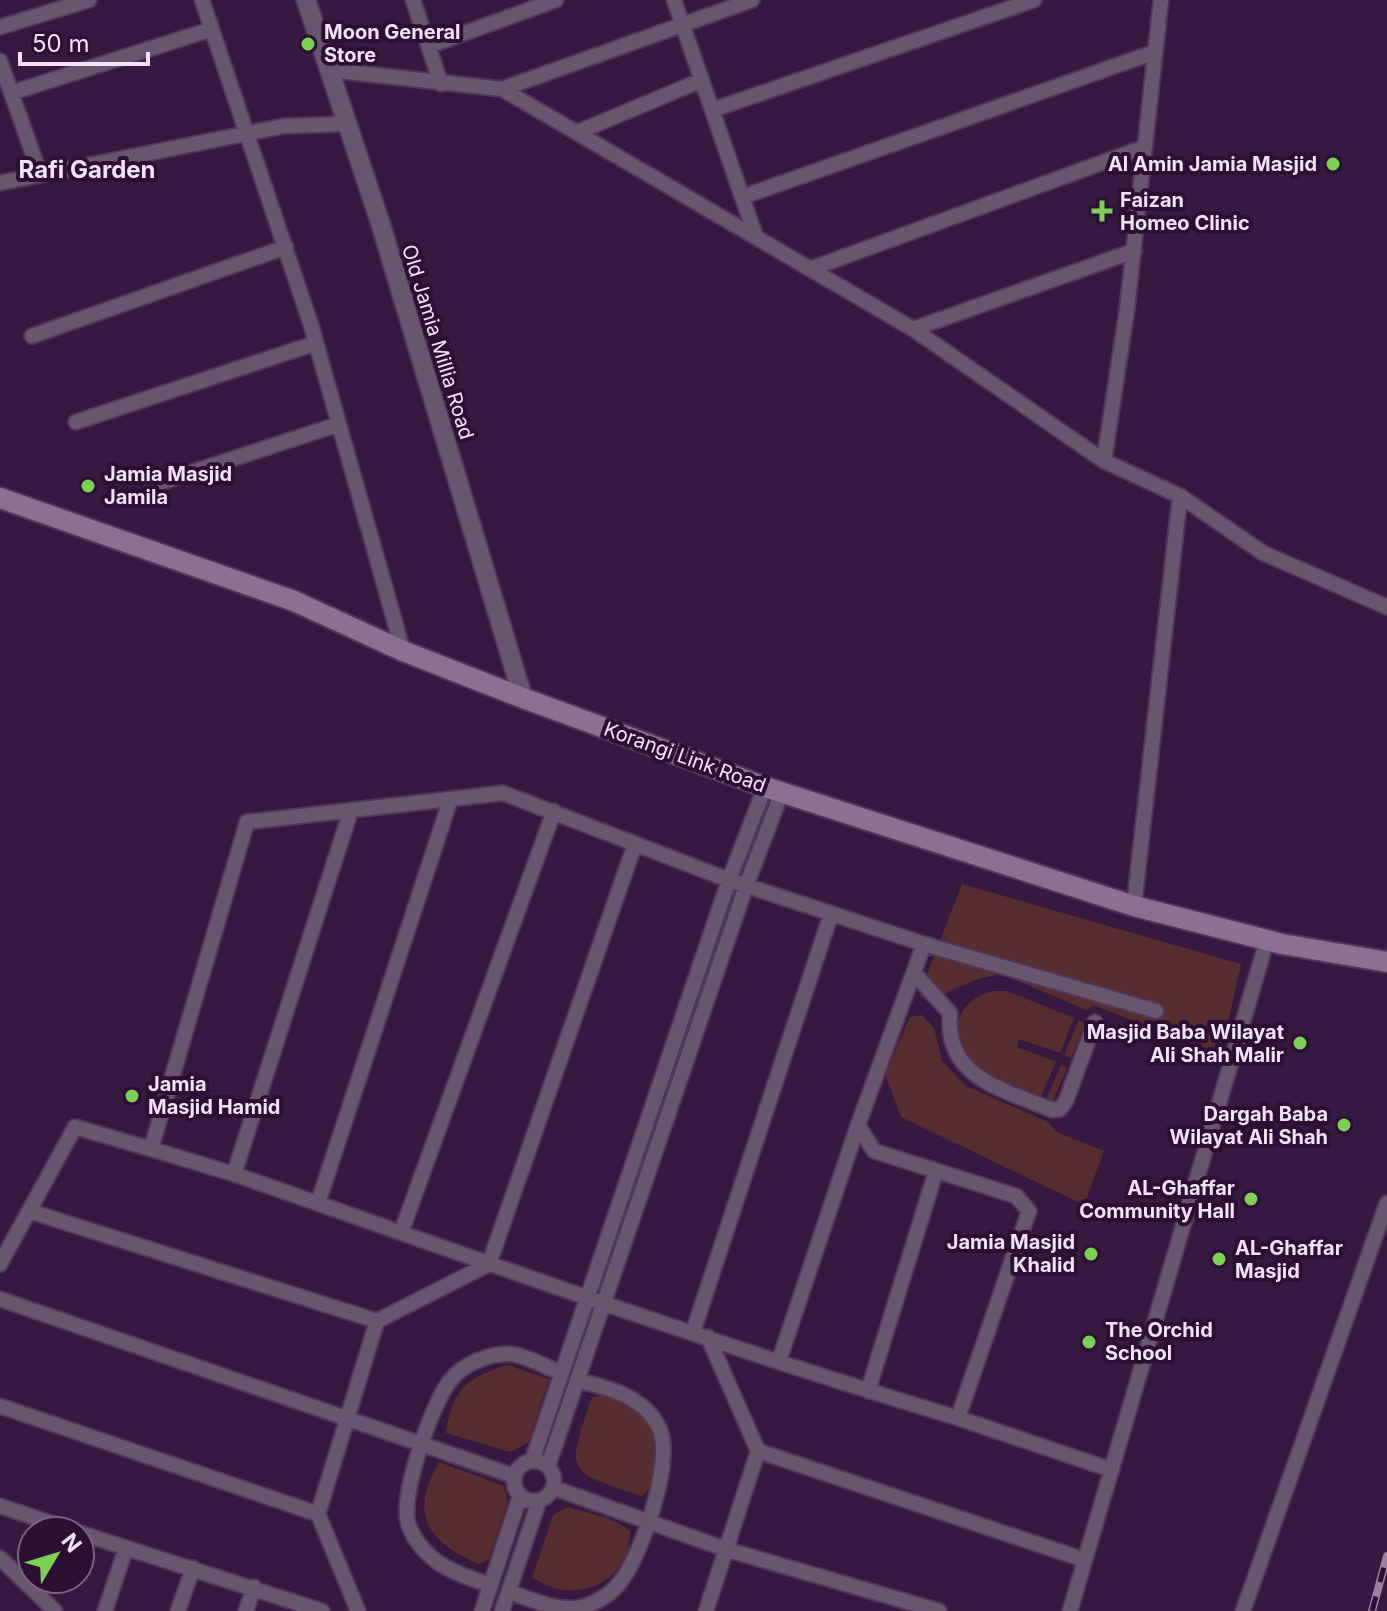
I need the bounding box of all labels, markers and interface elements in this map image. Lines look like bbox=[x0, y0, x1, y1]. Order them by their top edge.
scale bar bbox=[20, 16, 148, 66]
place label: Moon General Store bbox=[324, 20, 461, 67]
text: 50 m bbox=[32, 29, 90, 58]
marker: Moon General Store bbox=[299, 35, 317, 53]
place label: Al Amin Jamia Masjid bbox=[1108, 152, 1317, 176]
district label: Rafi Garden bbox=[18, 155, 156, 184]
marker: Al Amin Jamia Masjid bbox=[1324, 155, 1342, 173]
place label: Faizan Homeo Clinic bbox=[1120, 188, 1250, 235]
marker: Faizan Homeo Clinic bbox=[1091, 200, 1113, 222]
street label: Old Jamia Millia Road bbox=[397, 242, 479, 442]
place label: Jamia Masjid Jamila bbox=[104, 462, 232, 509]
marker: Jamia Masjid Jamila bbox=[79, 477, 97, 495]
street label: Korangi Link Road bbox=[601, 717, 769, 797]
place label: Masjid Baba Wilayat Ali Shah Malir bbox=[1087, 1020, 1284, 1067]
marker: Masjid Baba Wilayat Ali Shah Malir bbox=[1291, 1034, 1309, 1052]
place label: Jamia Masjid Hamid bbox=[148, 1072, 280, 1119]
marker: Jamia Masjid Hamid bbox=[123, 1087, 141, 1105]
place label: Dargah Baba Wilayat Ali Shah bbox=[1170, 1102, 1328, 1149]
marker: Dargah Baba Wilayat Ali Shah bbox=[1335, 1116, 1353, 1134]
place label: AL-Ghaffar Community Hall bbox=[1079, 1176, 1235, 1223]
marker: AL-Ghaffar Community Hall bbox=[1242, 1190, 1260, 1208]
place label: Jamia Masjid Khalid bbox=[947, 1230, 1075, 1277]
place label: AL-Ghaffar Masjid bbox=[1235, 1236, 1343, 1283]
marker: Jamia Masjid Khalid bbox=[1082, 1245, 1100, 1263]
marker: AL-Ghaffar Masjid bbox=[1210, 1250, 1228, 1268]
place label: The Orchid School bbox=[1105, 1318, 1213, 1365]
marker: The Orchid School bbox=[1080, 1333, 1098, 1351]
north arrow bbox=[16, 1515, 96, 1595]
text: N bbox=[56, 1528, 87, 1557]

